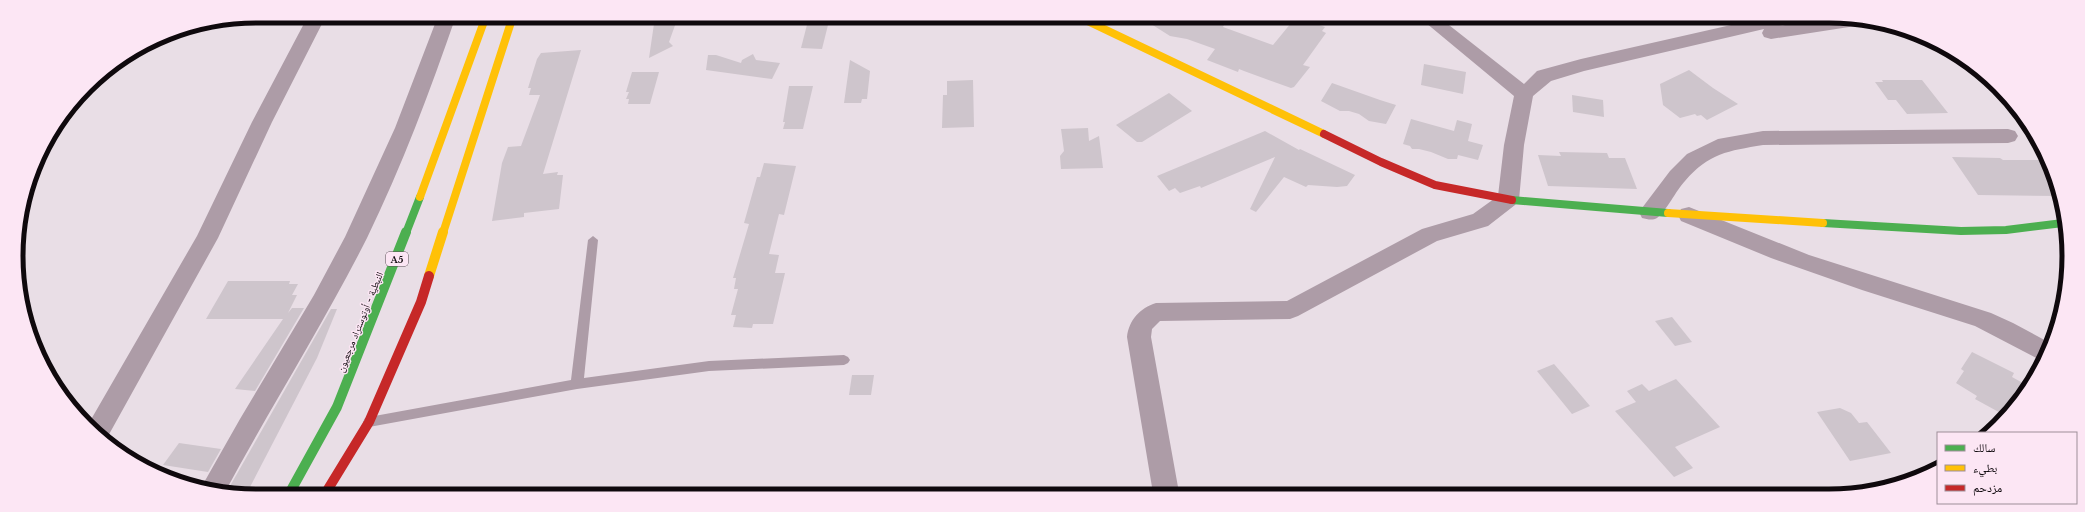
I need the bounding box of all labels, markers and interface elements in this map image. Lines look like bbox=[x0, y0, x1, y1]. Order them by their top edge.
road number: A5 bbox=[386, 252, 408, 266]
street label: النبطية - أوتوستراد مرجعيون bbox=[334, 270, 386, 374]
legend bbox=[1937, 432, 2077, 504]
text: سالك bbox=[1973, 440, 1995, 455]
text: بطيء bbox=[1973, 460, 1997, 478]
text: مزدحم bbox=[1973, 480, 2002, 496]

